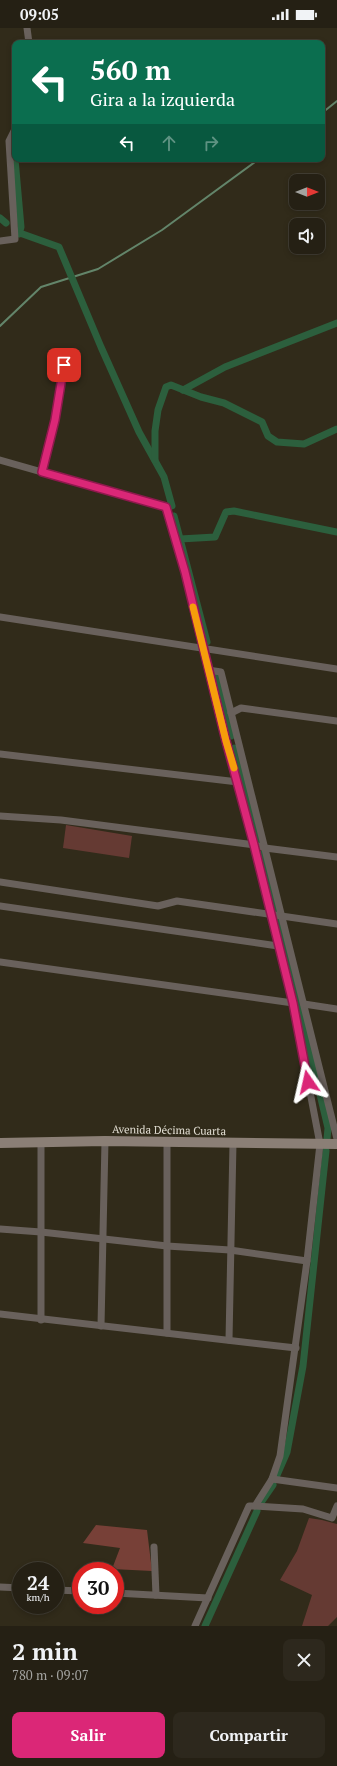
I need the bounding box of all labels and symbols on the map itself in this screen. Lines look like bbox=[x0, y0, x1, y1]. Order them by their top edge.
north arrow bbox=[289, 174, 325, 210]
pin bbox=[47, 348, 81, 382]
position arrow bbox=[287, 1061, 329, 1103]
street label: Avenida Décima Cuarta bbox=[112, 1122, 227, 1138]
speed limit sign: 30 bbox=[72, 1562, 124, 1614]

